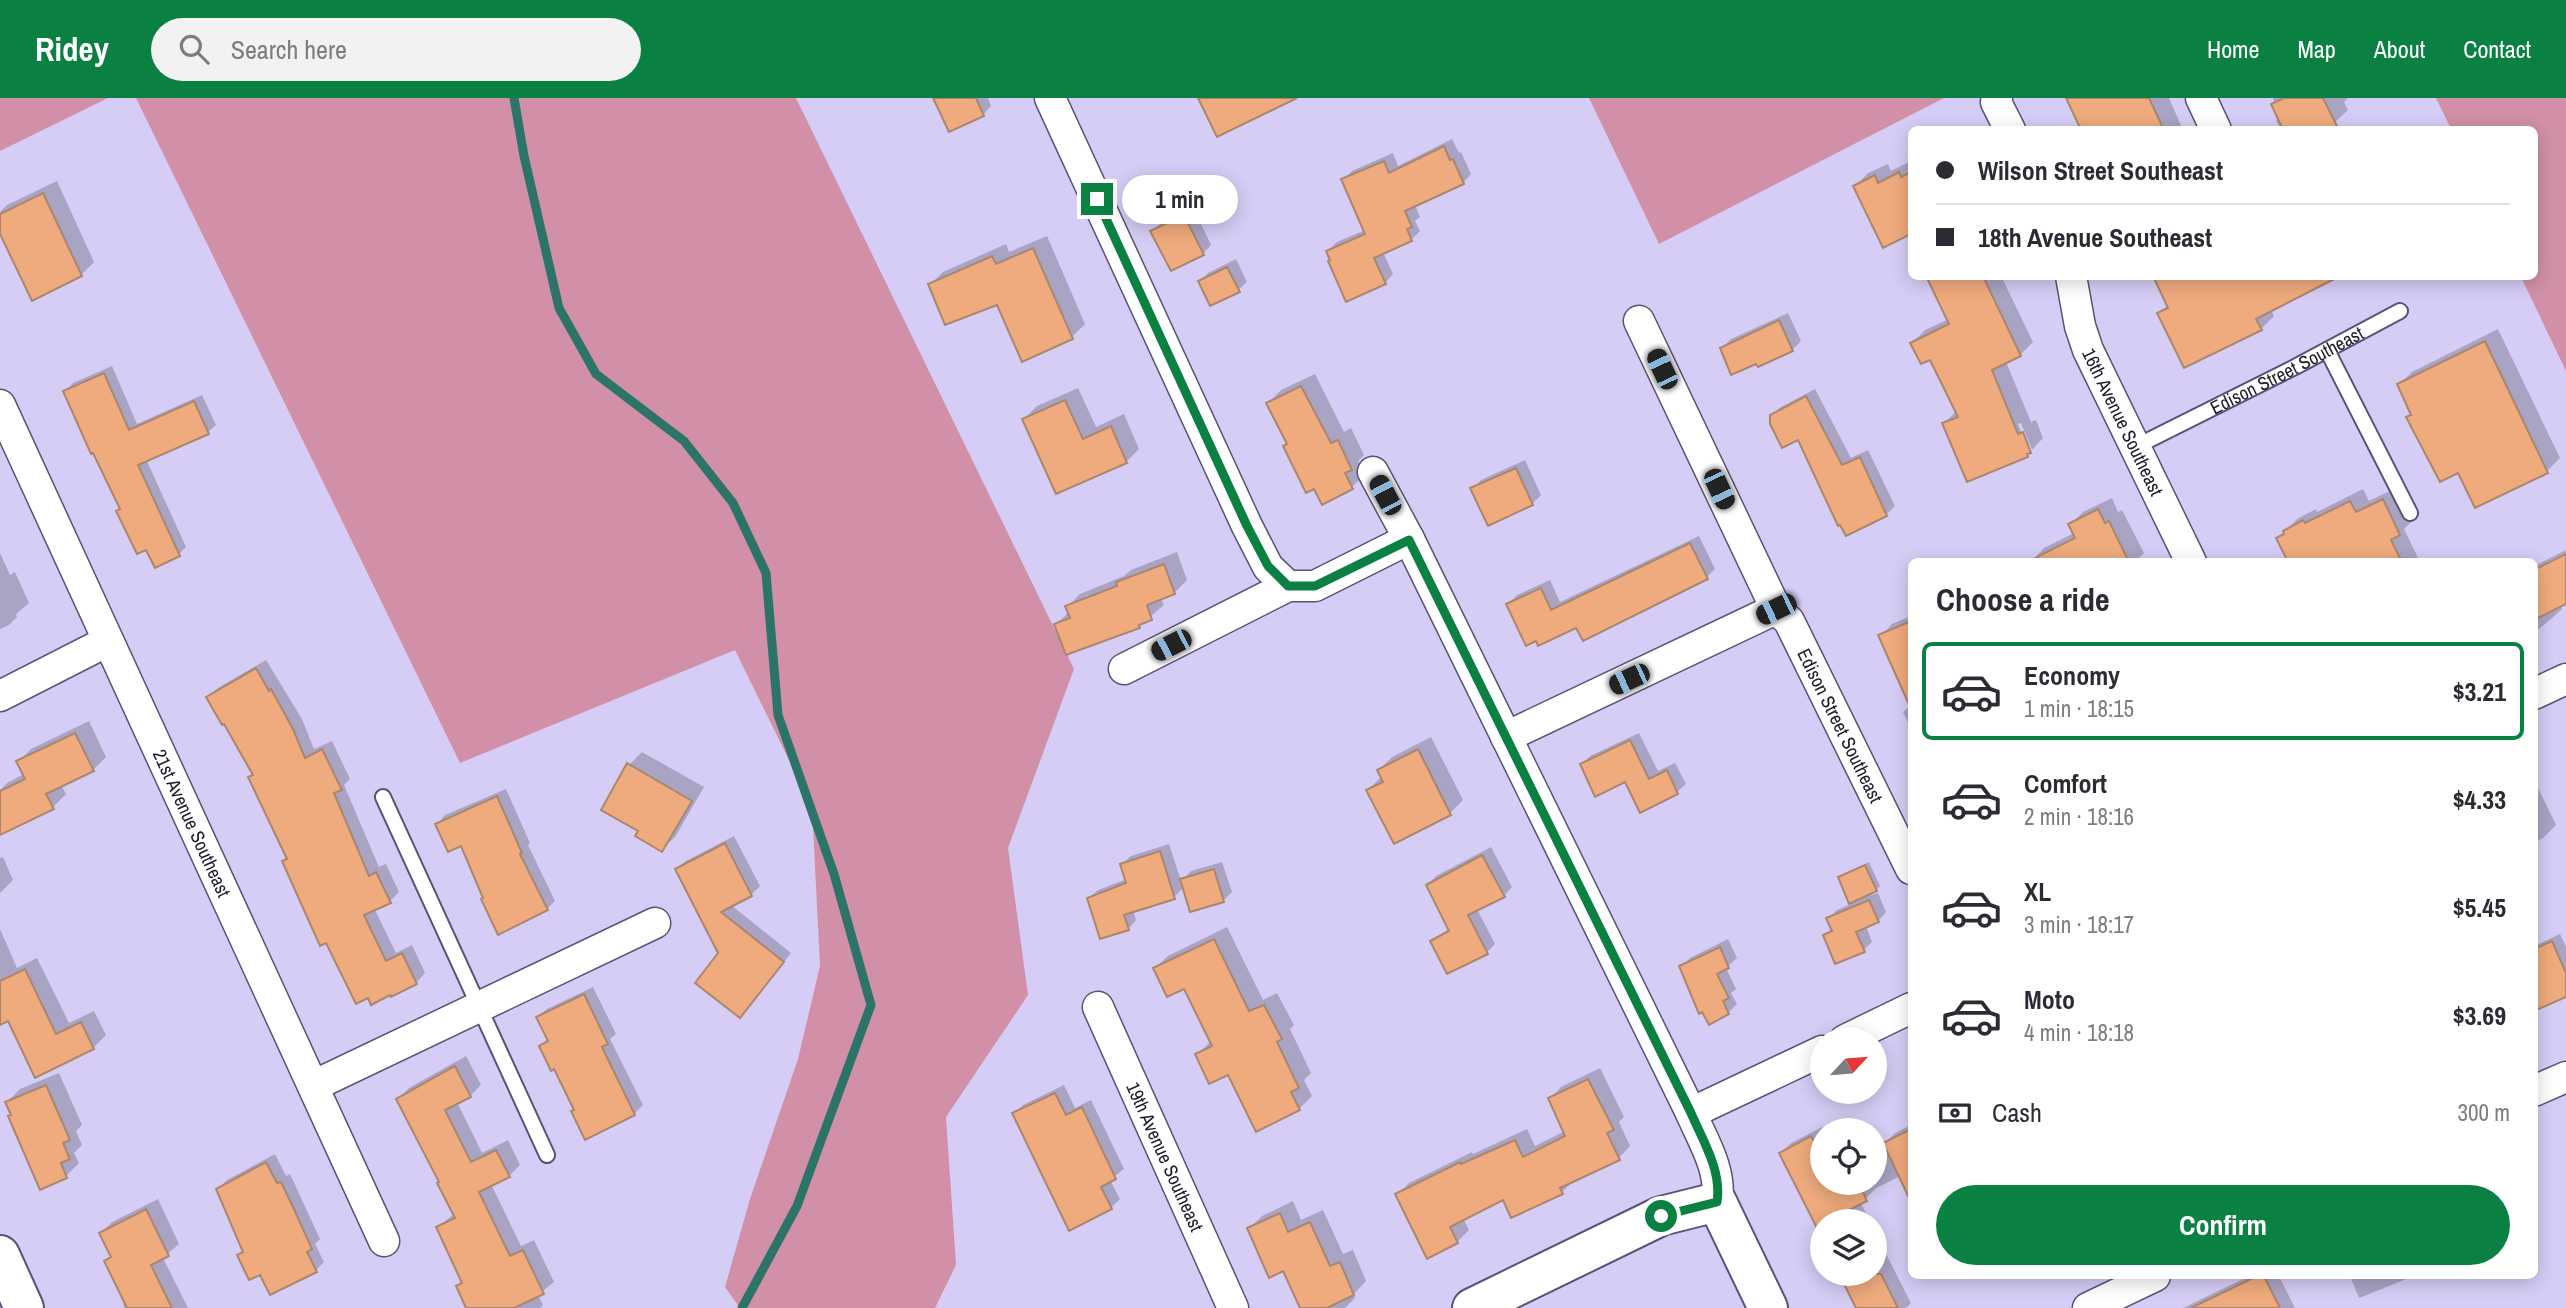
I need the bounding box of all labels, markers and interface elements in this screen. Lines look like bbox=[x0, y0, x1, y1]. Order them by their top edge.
search box bbox=[151, 18, 641, 81]
text: Ridey bbox=[35, 27, 109, 71]
icon: search bbox=[175, 30, 213, 68]
text: Search here bbox=[231, 32, 347, 67]
text: Home bbox=[2207, 33, 2259, 65]
text: Map bbox=[2297, 33, 2336, 65]
text: About bbox=[2374, 33, 2425, 65]
text: Contact bbox=[2463, 33, 2531, 65]
text: Wilson Street Southeast bbox=[1978, 153, 2223, 188]
callout: 1 min bbox=[1122, 174, 1237, 224]
route end bbox=[1081, 183, 1113, 215]
text: 1 min bbox=[1155, 184, 1205, 215]
text: 18th Avenue Southeast bbox=[1978, 220, 2212, 255]
street label: Edison Street Southeast bbox=[2206, 320, 2368, 420]
street label: 16th Avenue Southeast bbox=[2076, 344, 2170, 501]
car bbox=[1644, 346, 1681, 392]
car bbox=[1701, 466, 1738, 512]
car bbox=[1366, 472, 1405, 518]
text: Choose a ride bbox=[1936, 578, 2110, 621]
car bbox=[1753, 590, 1800, 628]
car bbox=[1148, 626, 1195, 664]
street label: Edison Street Southeast bbox=[1791, 644, 1890, 808]
text: Economy bbox=[2024, 658, 2120, 693]
icon: car bbox=[1940, 660, 2003, 723]
car bbox=[1606, 661, 1653, 697]
text: $3.21 bbox=[2453, 674, 2506, 709]
text: 1 min · 18:15 bbox=[2024, 693, 2134, 724]
street label: 21st Avenue Southeast bbox=[147, 745, 238, 902]
text: Comfort bbox=[2024, 766, 2107, 801]
icon: car bbox=[1940, 768, 2003, 831]
text: $4.33 bbox=[2453, 782, 2506, 817]
text: 2 min · 18:16 bbox=[2024, 801, 2134, 832]
text: XL bbox=[2024, 874, 2051, 909]
icon: car bbox=[1940, 876, 2003, 939]
text: $5.45 bbox=[2453, 890, 2506, 925]
text: 3 min · 18:17 bbox=[2024, 909, 2134, 940]
text: Moto bbox=[2024, 982, 2075, 1017]
icon: car bbox=[1940, 984, 2003, 1047]
text: $3.69 bbox=[2453, 998, 2506, 1033]
text: 4 min · 18:18 bbox=[2024, 1017, 2134, 1048]
north arrow bbox=[1810, 1027, 1886, 1104]
map controls bbox=[1810, 1027, 1887, 1286]
street label: 19th Avenue Southeast bbox=[1120, 1078, 1210, 1236]
icon: cash bbox=[1936, 1094, 1974, 1132]
text: Cash bbox=[1992, 1095, 2042, 1130]
text: 300 m bbox=[2458, 1097, 2510, 1128]
button: locate bbox=[1810, 1118, 1887, 1195]
button: Confirm bbox=[1936, 1185, 2510, 1265]
route start bbox=[1645, 1200, 1677, 1232]
button: layers bbox=[1810, 1209, 1887, 1286]

